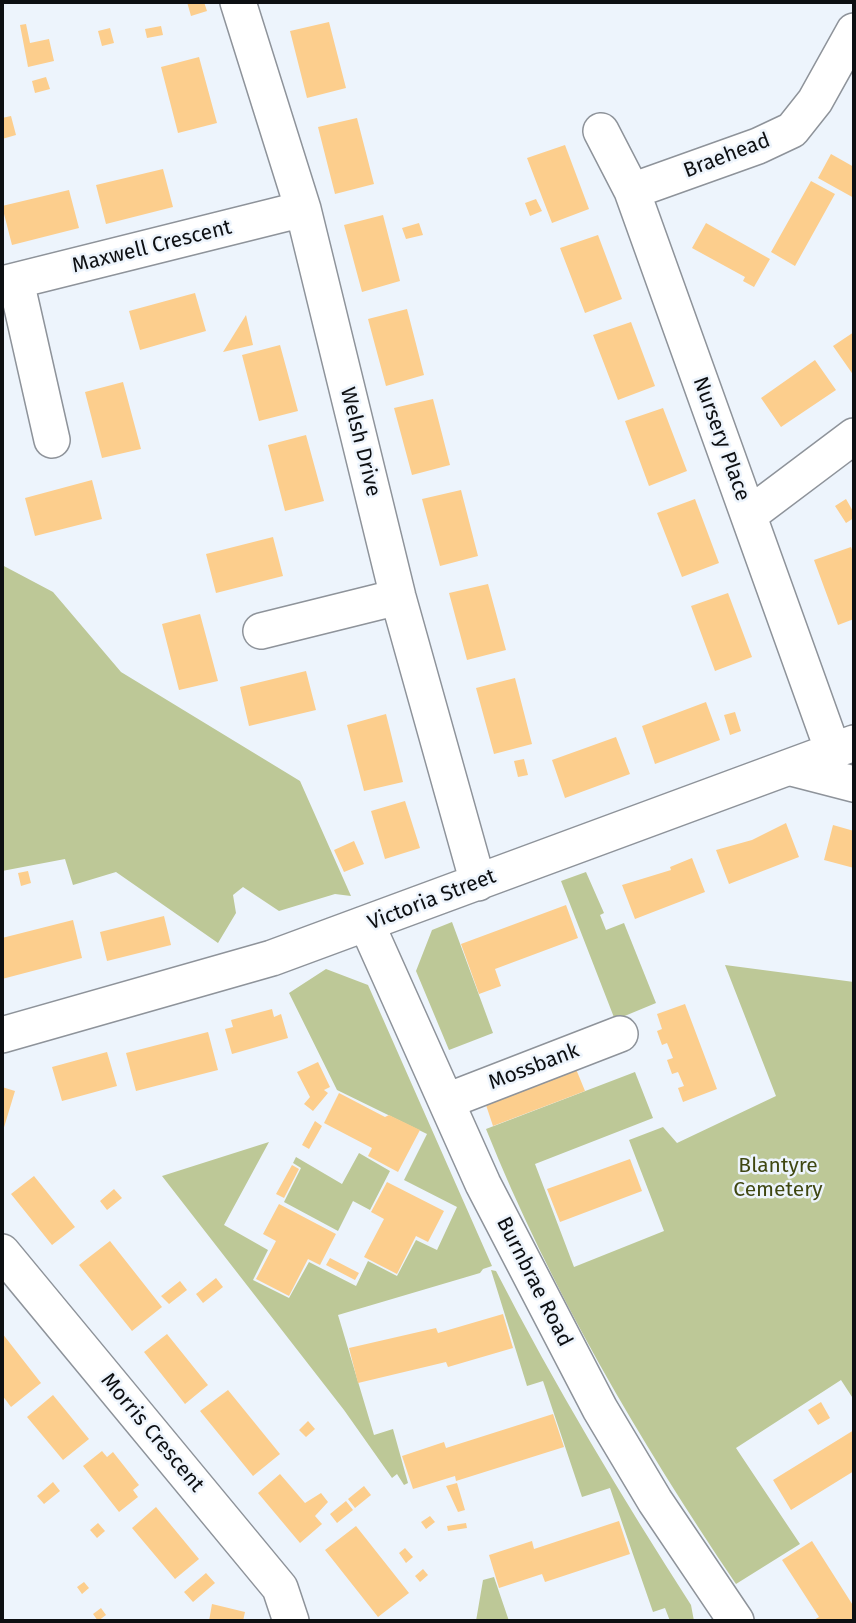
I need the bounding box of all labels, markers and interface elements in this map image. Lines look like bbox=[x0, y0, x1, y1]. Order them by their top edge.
street label: Braehead bbox=[680, 128, 774, 184]
street label: Maxwell Crescent bbox=[70, 215, 234, 279]
street label: Nursery Place bbox=[687, 374, 755, 504]
street label: Welsh Drive bbox=[334, 385, 386, 499]
street label: Victoria Street bbox=[364, 864, 500, 936]
street label: Mossbank bbox=[485, 1038, 583, 1096]
park label: Blantyre Cemetery bbox=[733, 1153, 823, 1203]
street label: Burnbrae Road bbox=[491, 1213, 577, 1351]
street label: Morris Crescent bbox=[95, 1369, 209, 1497]

